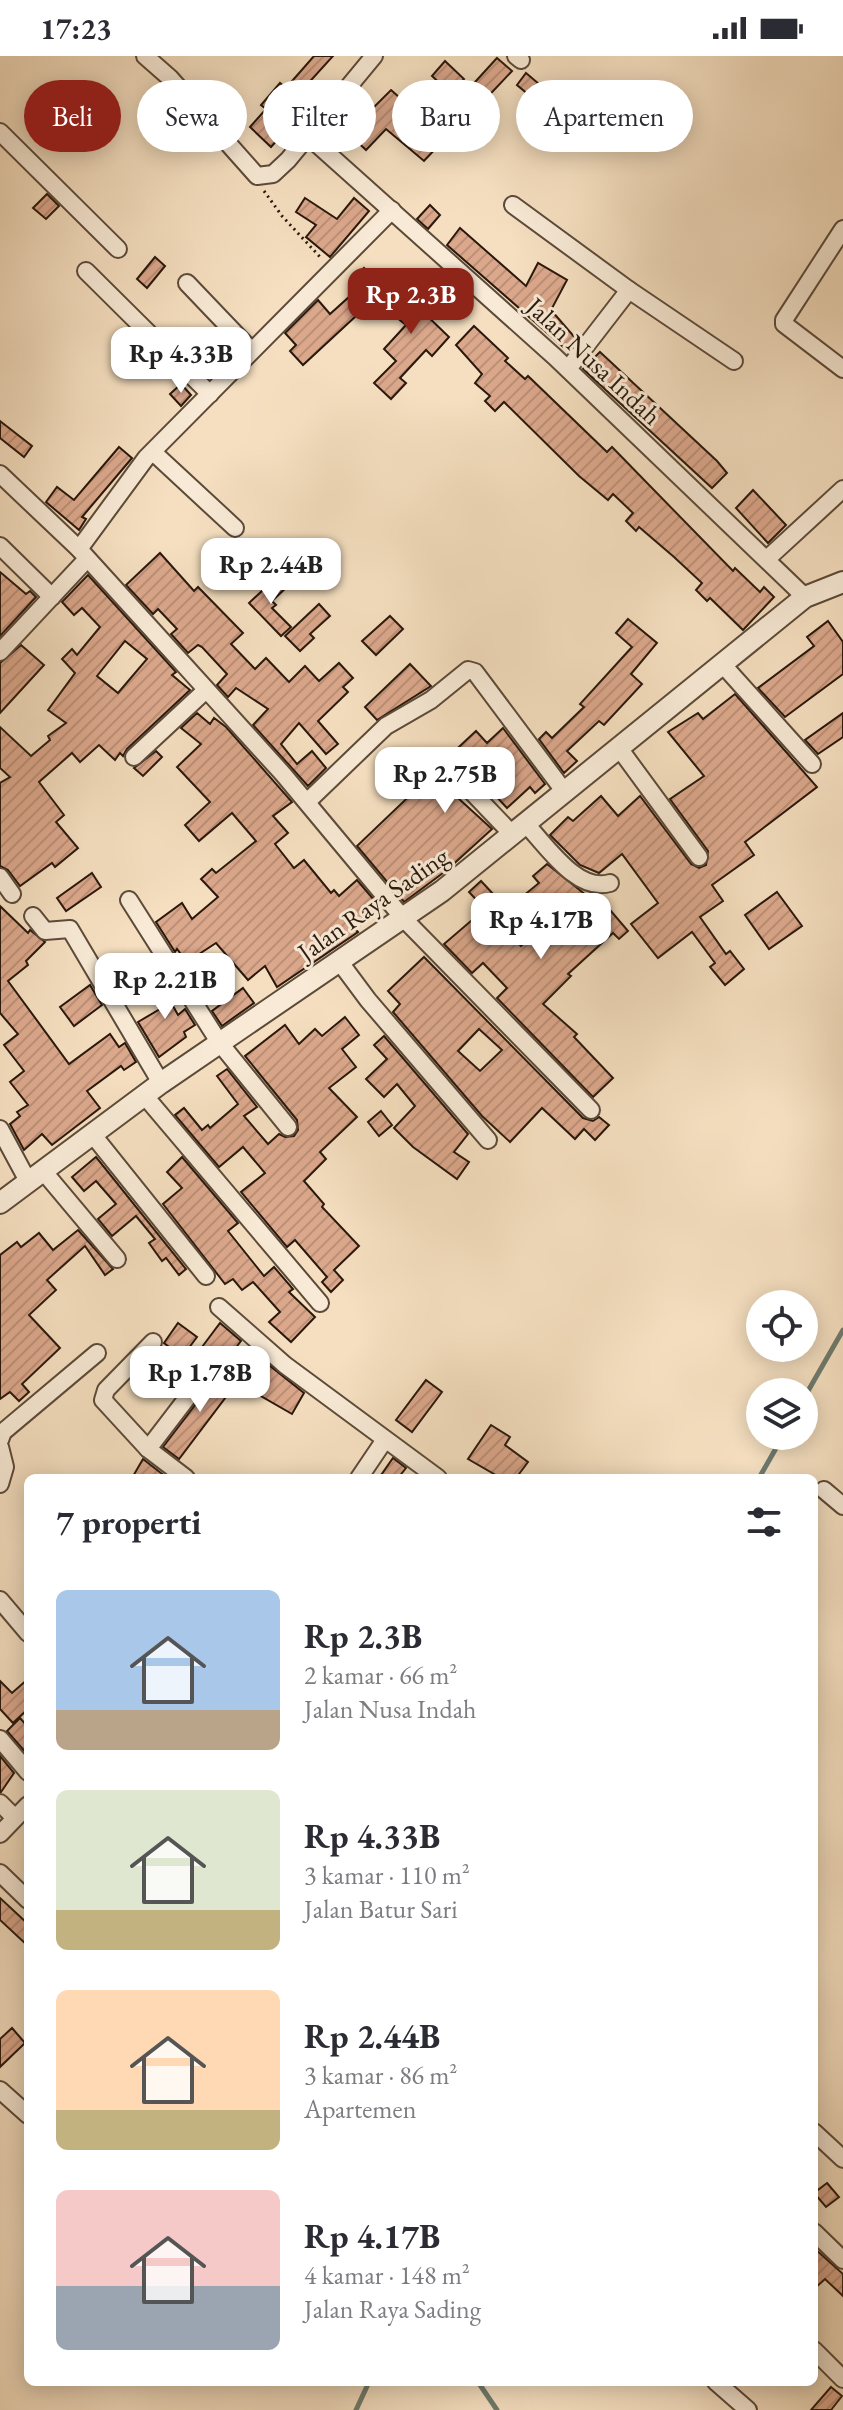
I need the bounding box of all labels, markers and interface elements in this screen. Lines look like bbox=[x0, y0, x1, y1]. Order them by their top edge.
text: 17:23 bbox=[40, 9, 112, 48]
chip: Beli bbox=[24, 80, 121, 152]
chip: Sewa bbox=[137, 80, 247, 152]
chip: Filter bbox=[263, 80, 376, 152]
chip: Baru bbox=[392, 80, 500, 152]
chip: Apartemen bbox=[516, 80, 693, 152]
pin: Rp 2.3B bbox=[337, 268, 485, 336]
text: Rp 2.3B bbox=[366, 277, 456, 311]
street label: Jalan Nusa Indah bbox=[518, 288, 669, 432]
pin: Rp 4.33B bbox=[98, 327, 264, 395]
text: Rp 4.33B bbox=[129, 336, 233, 370]
pin: Rp 2.44B bbox=[188, 538, 354, 606]
text: Rp 2.44B bbox=[219, 547, 323, 581]
pin: Rp 2.75B bbox=[362, 747, 528, 815]
text: Rp 2.75B bbox=[393, 756, 497, 790]
street label: Jalan Raya Sading bbox=[289, 839, 456, 970]
pin: Rp 4.17B bbox=[458, 893, 624, 961]
text: Rp 4.17B bbox=[489, 902, 593, 936]
pin: Rp 2.21B bbox=[82, 953, 248, 1021]
text: Rp 2.21B bbox=[113, 962, 217, 996]
map controls bbox=[746, 1290, 818, 1450]
button: locate bbox=[746, 1290, 818, 1362]
pin: Rp 1.78B bbox=[117, 1346, 283, 1414]
text: Rp 1.78B bbox=[148, 1355, 252, 1389]
button: layers bbox=[746, 1378, 818, 1450]
text: 7 properti bbox=[56, 1500, 201, 1544]
icon: filters bbox=[742, 1500, 786, 1544]
text: Rp 2.3B bbox=[304, 1614, 422, 1658]
icon: home bbox=[120, 1622, 216, 1718]
text: 2 kamar · 66 m² bbox=[304, 1658, 457, 1692]
text: Jalan Nusa Indah bbox=[304, 1692, 477, 1726]
text: Rp 4.33B bbox=[304, 1814, 440, 1858]
icon: home bbox=[120, 1822, 216, 1918]
text: 3 kamar · 110 m² bbox=[304, 1858, 470, 1892]
text: Jalan Batur Sari bbox=[304, 1892, 458, 1926]
text: Rp 2.44B bbox=[304, 2014, 440, 2058]
icon: home bbox=[120, 2022, 216, 2118]
text: 3 kamar · 86 m² bbox=[304, 2058, 457, 2092]
text: Apartemen bbox=[304, 2092, 416, 2126]
text: Rp 4.17B bbox=[304, 2214, 440, 2258]
icon: home bbox=[120, 2222, 216, 2318]
text: 4 kamar · 148 m² bbox=[304, 2258, 470, 2292]
text: Jalan Raya Sading bbox=[304, 2292, 481, 2326]

